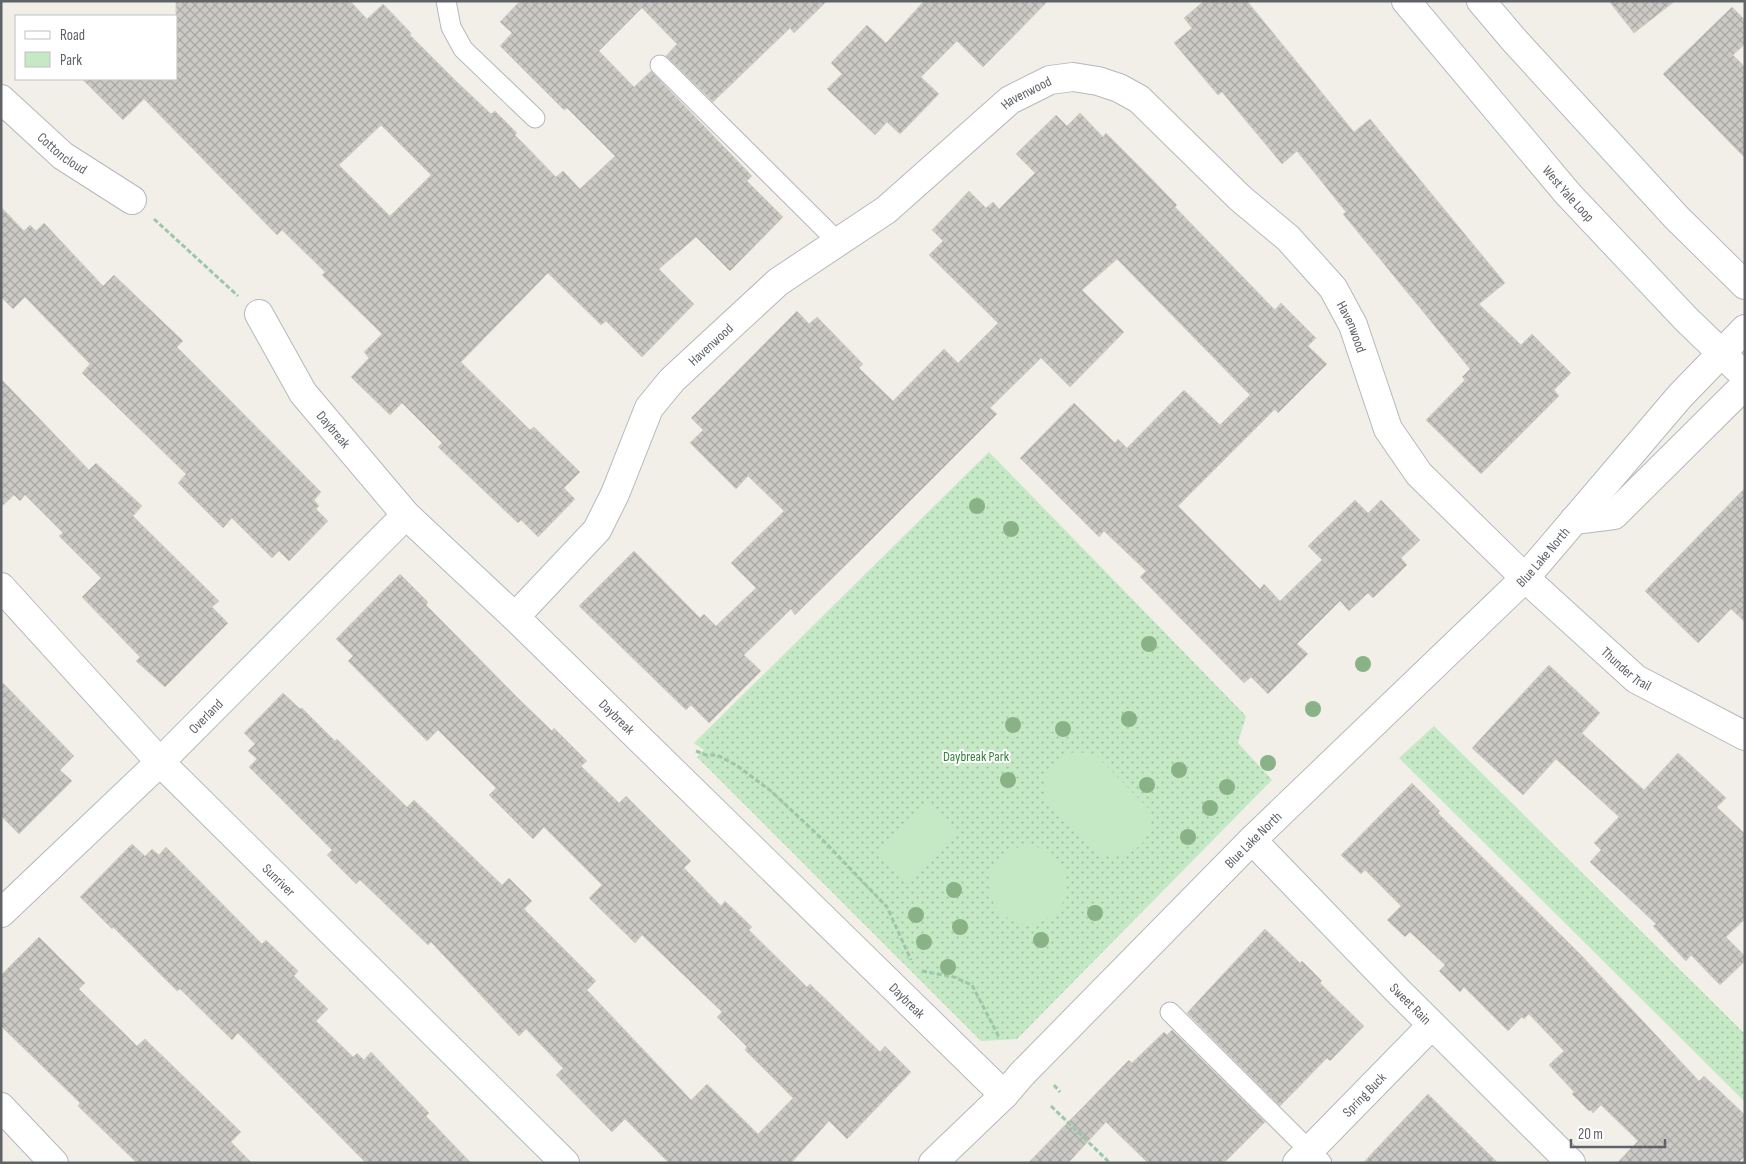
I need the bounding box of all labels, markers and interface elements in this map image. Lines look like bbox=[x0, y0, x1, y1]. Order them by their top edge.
legend bbox=[15, 15, 178, 80]
text: Road bbox=[60, 26, 85, 45]
text: Park bbox=[60, 51, 82, 70]
street label: Havenwood bbox=[997, 72, 1054, 113]
street label: Cottoncloud bbox=[34, 128, 90, 178]
street label: West Yale Loop bbox=[1539, 162, 1598, 225]
street label: Havenwood bbox=[1333, 298, 1370, 355]
street label: Havenwood bbox=[685, 319, 736, 369]
street label: Daybreak bbox=[313, 407, 355, 452]
street label: Blue Lake North bbox=[1512, 524, 1573, 591]
street label: Thunder Trail bbox=[1598, 643, 1654, 694]
street label: Overland bbox=[185, 695, 227, 737]
street label: Daybreak bbox=[595, 695, 639, 738]
park label: Daybreak Park bbox=[943, 748, 1010, 765]
street label: Blue Lake North bbox=[1221, 808, 1285, 872]
street label: Sunriver bbox=[259, 860, 299, 900]
street label: Daybreak bbox=[886, 979, 929, 1022]
street label: Sweet Rain bbox=[1386, 979, 1435, 1028]
street label: Spring Buck bbox=[1339, 1068, 1390, 1120]
scale bar bbox=[1571, 1116, 1665, 1148]
text: 20 m bbox=[1578, 1125, 1603, 1144]

